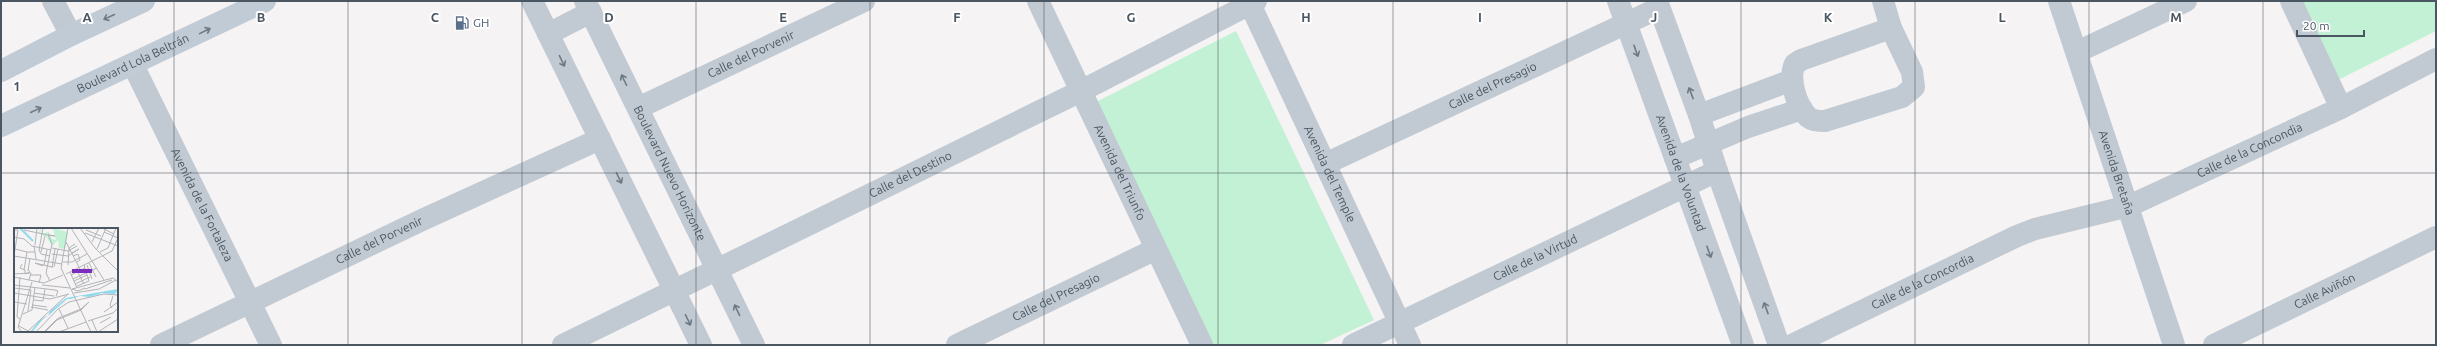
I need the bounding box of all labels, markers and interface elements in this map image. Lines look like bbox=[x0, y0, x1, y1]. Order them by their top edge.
text: A bbox=[82, 10, 92, 24]
text: B bbox=[257, 10, 266, 24]
text: C bbox=[431, 10, 440, 24]
text: D bbox=[604, 10, 614, 24]
text: E bbox=[779, 10, 787, 24]
text: F bbox=[953, 10, 961, 24]
text: G bbox=[1127, 10, 1136, 24]
text: H bbox=[1301, 10, 1311, 24]
text: I bbox=[1478, 10, 1482, 24]
text: J bbox=[1651, 10, 1657, 24]
text: K bbox=[1824, 10, 1833, 24]
text: L bbox=[1998, 10, 2006, 24]
text: M bbox=[2170, 10, 2182, 24]
scale bar bbox=[2297, 12, 2364, 38]
one-way arrow bbox=[103, 14, 115, 21]
fuel station icon: GH bbox=[454, 15, 470, 31]
place label: GH bbox=[473, 16, 489, 29]
text: 20 m bbox=[2303, 19, 2330, 32]
one-way arrow bbox=[198, 27, 210, 34]
street label: Calle del Porvenir bbox=[705, 28, 797, 80]
street label: Boulevard Lola Beltrán bbox=[75, 31, 191, 95]
one-way arrow bbox=[1633, 44, 1641, 56]
one-way arrow bbox=[559, 55, 566, 67]
street label: Calle del Presagio bbox=[1446, 59, 1538, 111]
one-way arrow bbox=[620, 75, 627, 87]
text: 1 bbox=[13, 79, 21, 93]
one-way arrow bbox=[1687, 86, 1694, 99]
street label: Boulevard Nuevo Horizonte bbox=[631, 103, 709, 243]
one-way arrow bbox=[30, 106, 42, 113]
street label: Avenida de la Voluntad bbox=[1654, 113, 1708, 233]
street label: Calle de la Concondia bbox=[2195, 120, 2304, 180]
street label: Avenida del Triunfo bbox=[1092, 122, 1149, 222]
street label: Avenida del Temple bbox=[1302, 124, 1359, 224]
street label: Avenida Bretaña bbox=[2097, 128, 2137, 217]
street label: Avenida de la Fortaleza bbox=[169, 146, 236, 263]
street label: Calle del Destino bbox=[867, 148, 954, 200]
one-way arrow bbox=[616, 172, 623, 184]
street label: Calle del Porvenir bbox=[334, 214, 425, 266]
inset map bbox=[14, 228, 118, 332]
street label: Calle de la Virtud bbox=[1491, 232, 1579, 283]
one-way arrow bbox=[1706, 246, 1714, 258]
street label: Calle de la Concordia bbox=[1869, 251, 1976, 312]
street label: Calle del Presagio bbox=[1010, 270, 1102, 323]
street label: Calle Aviñón bbox=[2292, 270, 2357, 311]
one-way arrow bbox=[1761, 303, 1769, 315]
one-way arrow bbox=[733, 304, 740, 316]
one-way arrow bbox=[685, 314, 692, 326]

